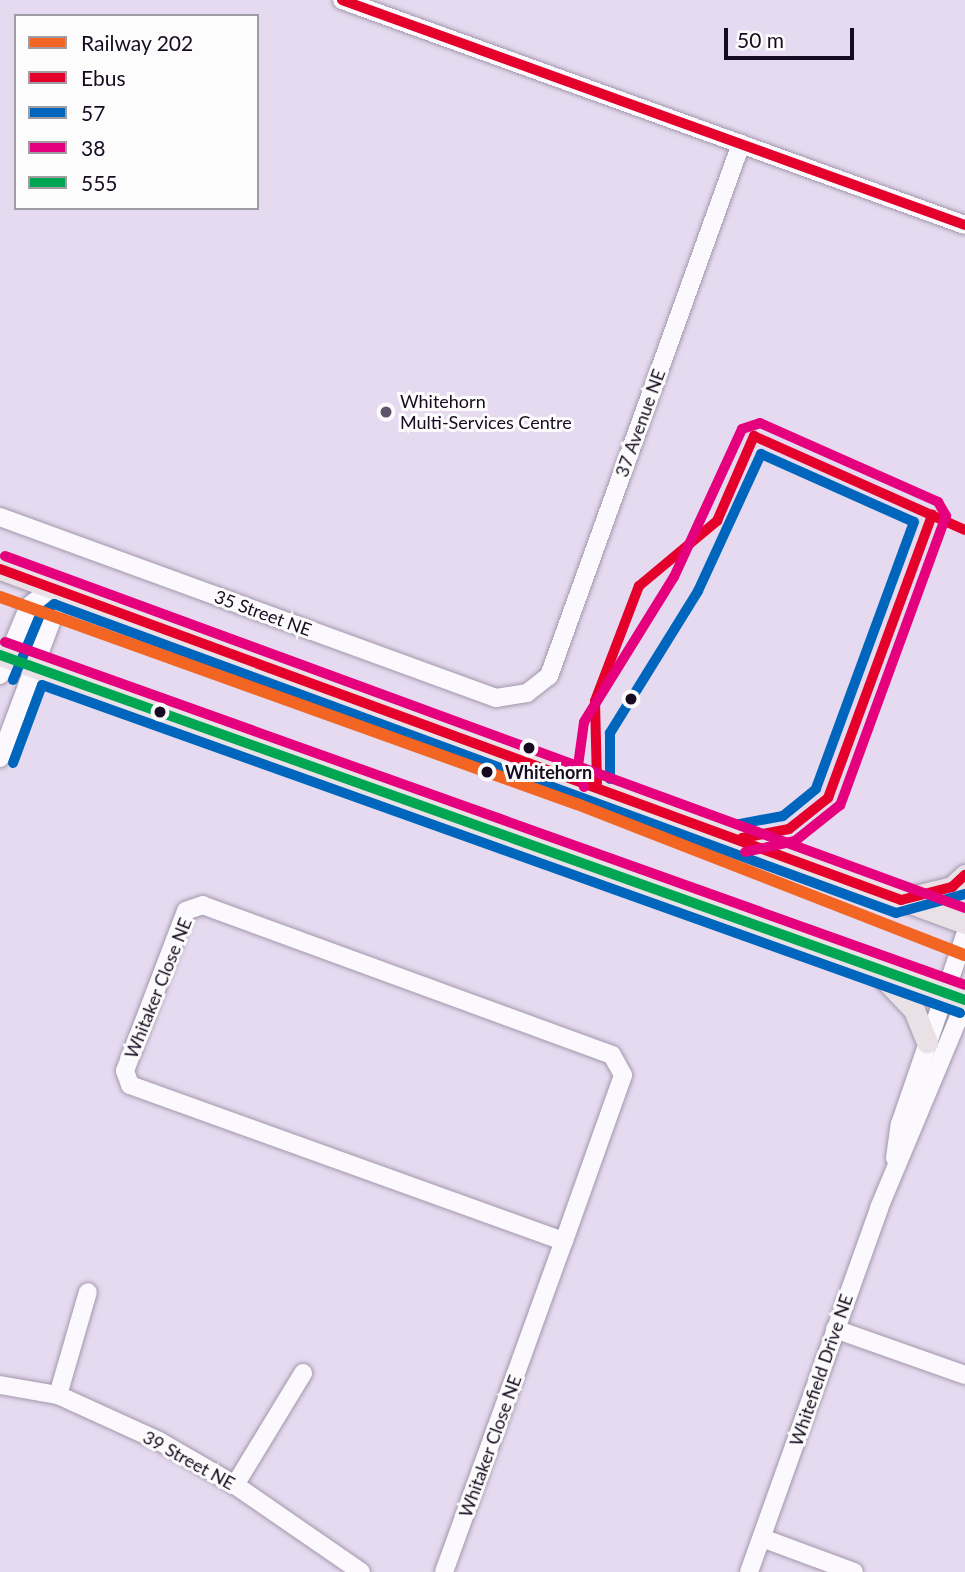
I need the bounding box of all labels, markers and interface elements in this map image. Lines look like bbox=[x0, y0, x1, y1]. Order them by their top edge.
legend bbox=[14, 14, 259, 210]
scale bar bbox=[727, 14, 856, 58]
text: 50 m bbox=[737, 27, 784, 52]
text: Railway 202 bbox=[81, 30, 193, 55]
text: Ebus bbox=[81, 65, 126, 90]
text: 57 bbox=[81, 100, 105, 125]
text: 38 bbox=[81, 135, 105, 160]
text: 555 bbox=[81, 170, 118, 195]
street label: 37 Avenue NE bbox=[610, 366, 670, 480]
place label: Whitehorn Multi-Services Centre bbox=[400, 391, 572, 434]
marker: Whitehorn Multi-Services Centre bbox=[378, 404, 394, 420]
street label: 35 Street NE bbox=[212, 585, 314, 641]
unlabelled marker bbox=[624, 692, 638, 706]
unlabelled marker bbox=[153, 705, 167, 719]
unlabelled marker bbox=[522, 741, 536, 755]
marker: Whitehorn bbox=[475, 760, 499, 784]
place label: Whitehorn bbox=[505, 761, 592, 783]
street label: Whitaker Close NE bbox=[120, 914, 196, 1062]
street label: Whitefield Drive NE bbox=[785, 1291, 857, 1449]
street label: Whitaker Close NE bbox=[454, 1372, 526, 1520]
street label: 39 Street NE bbox=[139, 1426, 239, 1494]

